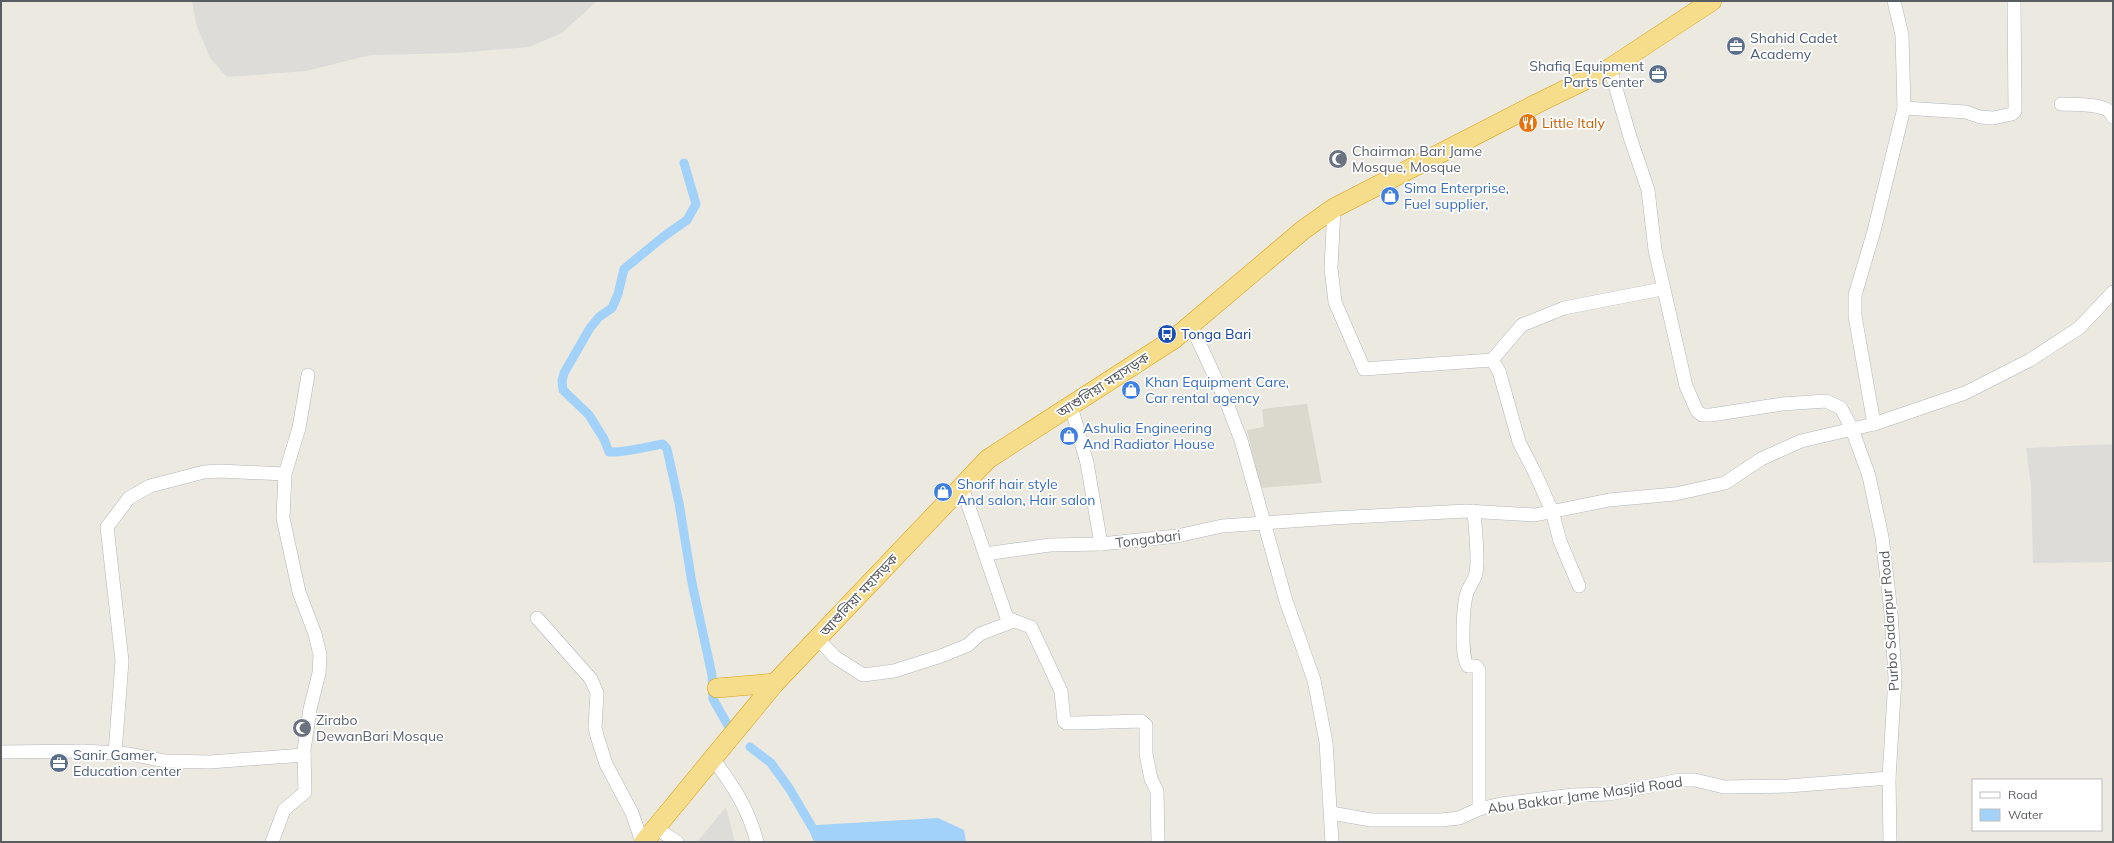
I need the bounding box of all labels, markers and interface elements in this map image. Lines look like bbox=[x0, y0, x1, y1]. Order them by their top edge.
place label: Shahid Cadet Academy bbox=[1750, 29, 1838, 63]
office icon: Shahid Cadet Academy bbox=[1725, 35, 1747, 57]
place label: Shafiq Equipment Parts Center bbox=[1529, 57, 1645, 91]
office icon: Shafiq Equipment Parts Center bbox=[1647, 63, 1669, 85]
restaurant icon: Little Italy bbox=[1517, 112, 1539, 134]
place label: Little Italy bbox=[1542, 114, 1605, 132]
place label: Chairman Bari Jame Mosque, Mosque bbox=[1352, 142, 1482, 176]
mosque icon: Chairman Bari Jame Mosque, Mosque bbox=[1327, 148, 1349, 170]
place label: Sima Enterprise, Fuel supplier, bbox=[1404, 179, 1509, 213]
shop icon: Sima Enterprise, Fuel supplier, bbox=[1379, 185, 1401, 207]
bus stop icon: Tonga Bari bbox=[1156, 323, 1178, 345]
place label: Tonga Bari bbox=[1181, 325, 1251, 343]
street label: আশুলিয়া মহাসড়ক bbox=[1053, 348, 1153, 422]
place label: Khan Equipment Care, Car rental agency bbox=[1145, 373, 1289, 407]
shop icon: Khan Equipment Care, Car rental agency bbox=[1120, 379, 1142, 401]
place label: Ashulia Engineering And Radiator House bbox=[1083, 419, 1215, 453]
shop icon: Ashulia Engineering And Radiator House bbox=[1058, 425, 1080, 447]
place label: Shorif hair style And salon, Hair salon bbox=[957, 475, 1095, 509]
shop icon: Shorif hair style And salon, Hair salon bbox=[932, 481, 954, 503]
street label: Tongabari bbox=[1114, 526, 1182, 552]
street label: আশুলিয়া মহাসড়ক bbox=[815, 549, 902, 641]
street label: Purbo Sadarpur Road bbox=[1875, 550, 1903, 692]
place label: Zirabo DewanBari Mosque bbox=[316, 711, 444, 745]
mosque icon: Zirabo DewanBari Mosque bbox=[291, 717, 313, 739]
place label: Sanir Gamer, Education center bbox=[73, 746, 182, 780]
office icon: Sanir Gamer, Education center bbox=[48, 752, 70, 774]
street label: Abu Bakkar Jame Masjid Road bbox=[1486, 772, 1684, 818]
legend bbox=[1972, 779, 2102, 831]
text: Road bbox=[2008, 787, 2037, 802]
text: Water bbox=[2008, 807, 2044, 822]

